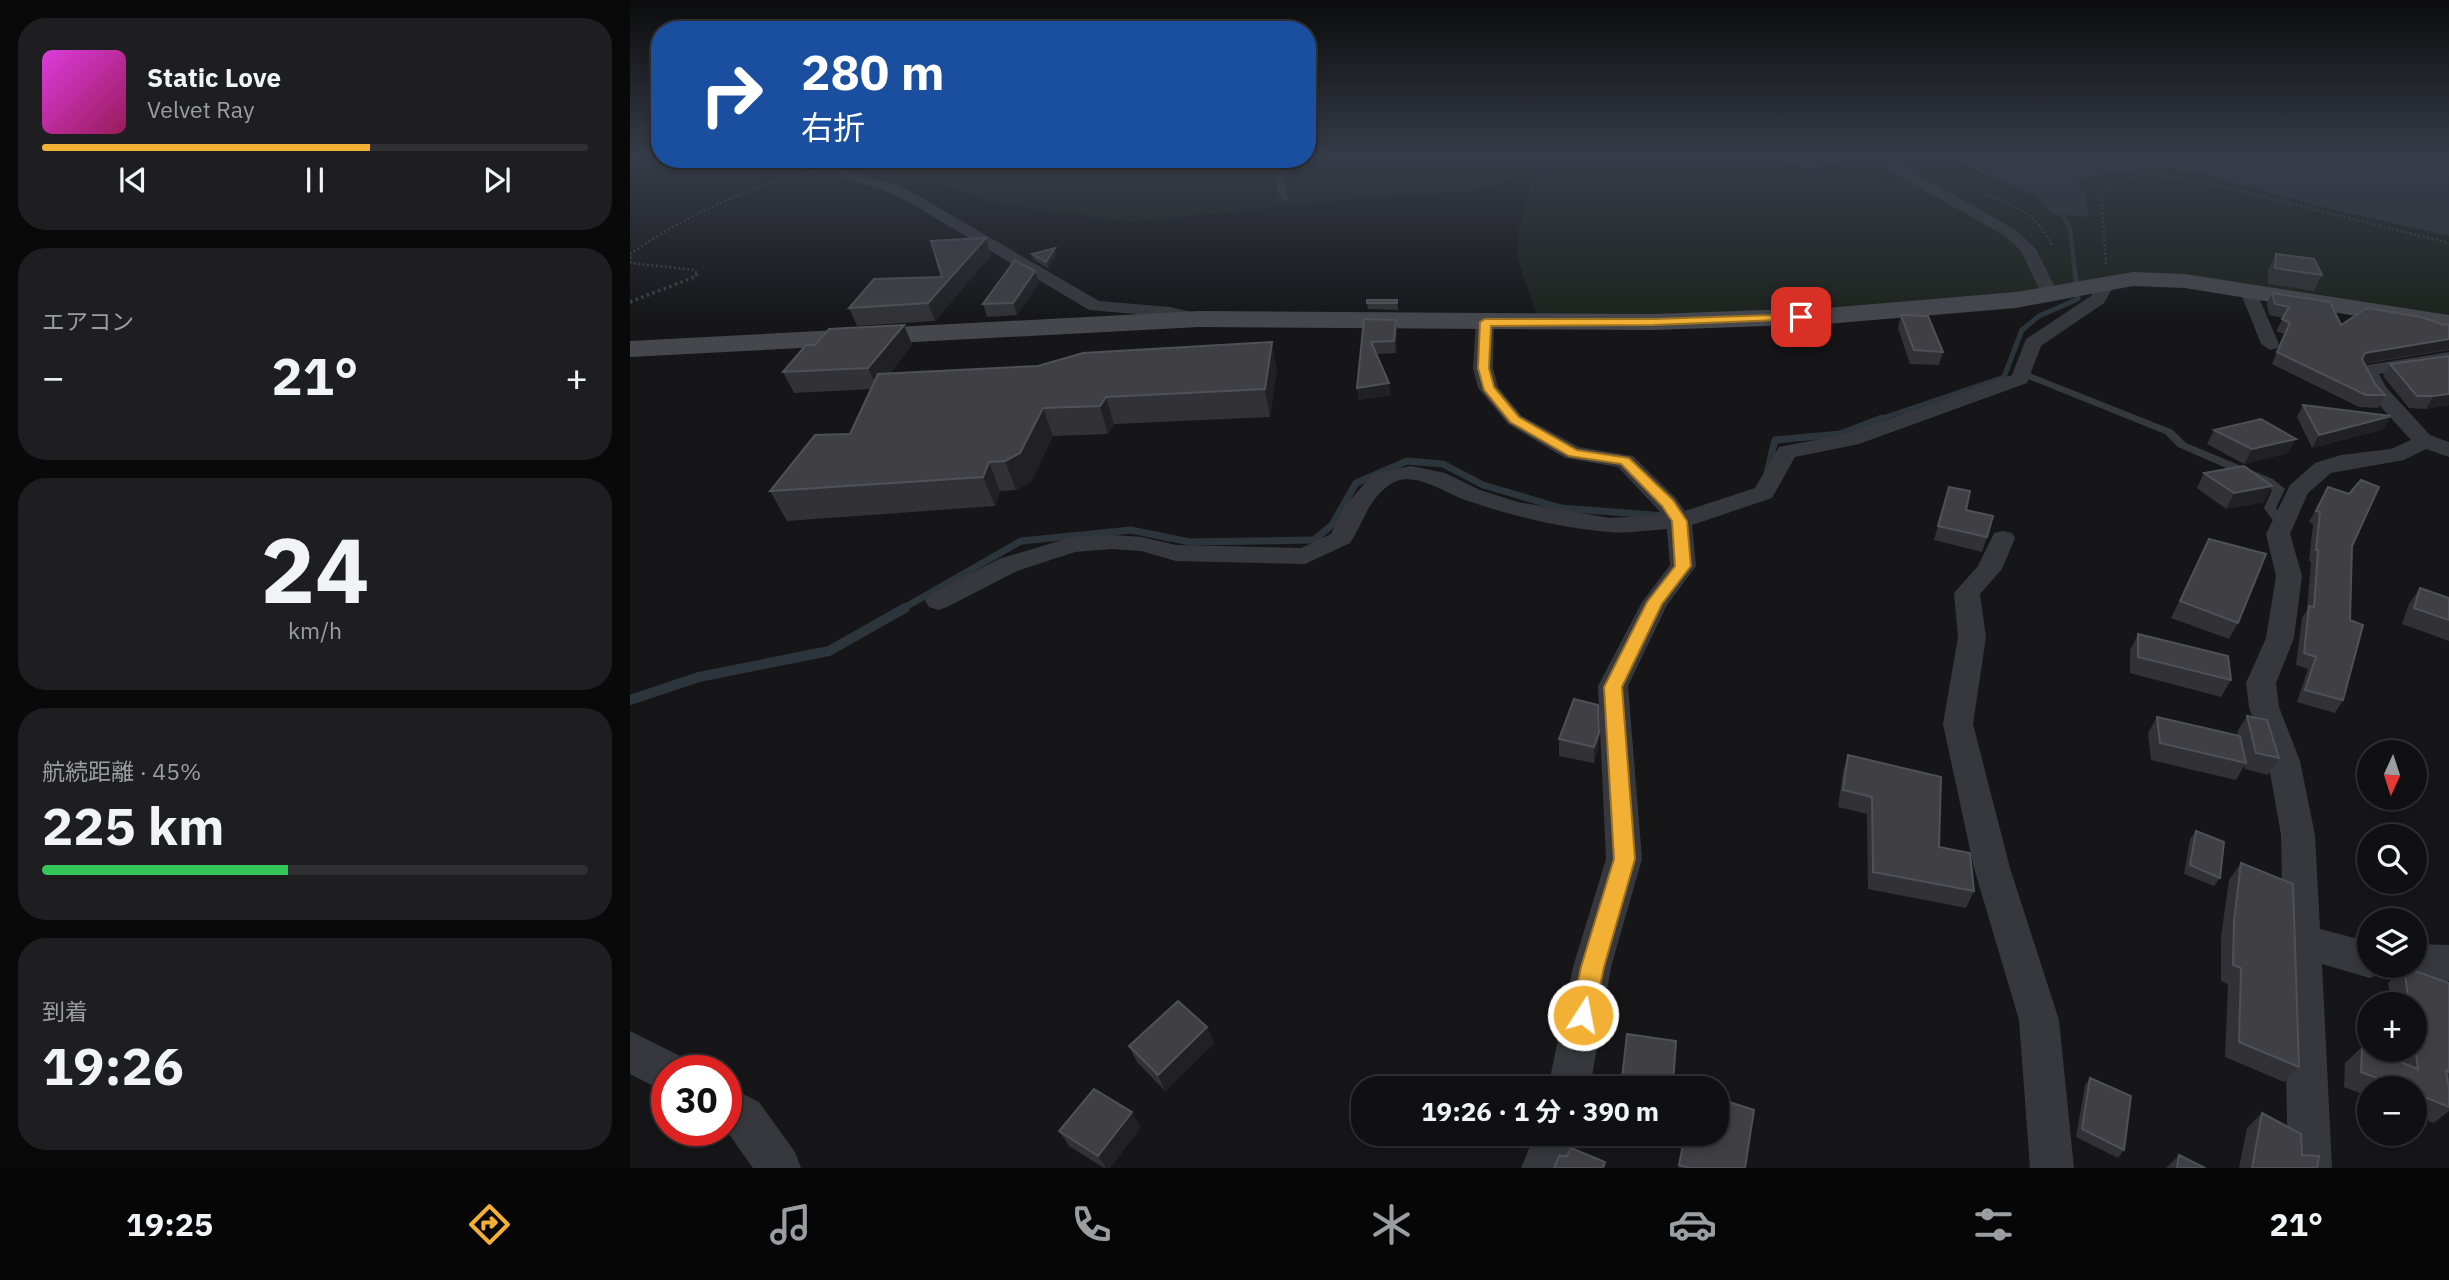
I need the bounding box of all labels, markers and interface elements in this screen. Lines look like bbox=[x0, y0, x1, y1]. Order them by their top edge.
text: 280 m bbox=[801, 40, 945, 103]
icon: right bbox=[686, 49, 777, 140]
text: Static Love bbox=[147, 60, 281, 94]
text: Velvet Ray bbox=[147, 94, 254, 124]
text: 右折 bbox=[801, 106, 865, 148]
icon: previous bbox=[114, 161, 152, 199]
icon: pause bbox=[296, 161, 334, 199]
icon: next bbox=[478, 161, 516, 199]
pin bbox=[1771, 287, 1831, 347]
icon: arrive bbox=[1782, 298, 1820, 336]
text: エアコン bbox=[42, 306, 134, 336]
text: 21° bbox=[272, 342, 358, 409]
text: − bbox=[42, 352, 65, 401]
text: + bbox=[565, 352, 588, 401]
text: 24 bbox=[260, 510, 370, 628]
text: km/h bbox=[288, 615, 342, 645]
north arrow bbox=[2357, 740, 2427, 810]
map controls bbox=[2357, 740, 2427, 1146]
text: 航続距離 · 45% bbox=[42, 756, 201, 786]
text: 225 km bbox=[42, 792, 224, 859]
button: search bbox=[2357, 824, 2427, 894]
button: layers bbox=[2357, 908, 2427, 978]
position arrow bbox=[1546, 978, 1620, 1052]
button: + bbox=[2357, 992, 2427, 1062]
text: 到着 bbox=[42, 996, 88, 1026]
text: 19:26 bbox=[42, 1032, 184, 1099]
speed limit sign: 30 bbox=[651, 1055, 742, 1146]
button: − bbox=[2357, 1076, 2427, 1146]
text: 19:26 · 1 分 · 390 m bbox=[1421, 1094, 1659, 1128]
icon: directions bbox=[465, 1200, 514, 1249]
icon: music bbox=[766, 1200, 815, 1249]
icon: phone bbox=[1067, 1200, 1116, 1249]
icon: climate bbox=[1367, 1200, 1416, 1249]
icon: car bbox=[1668, 1200, 1717, 1249]
icon: filters bbox=[1969, 1200, 2018, 1249]
text: 19:25 bbox=[126, 1203, 213, 1245]
text: 21° bbox=[2270, 1203, 2323, 1245]

